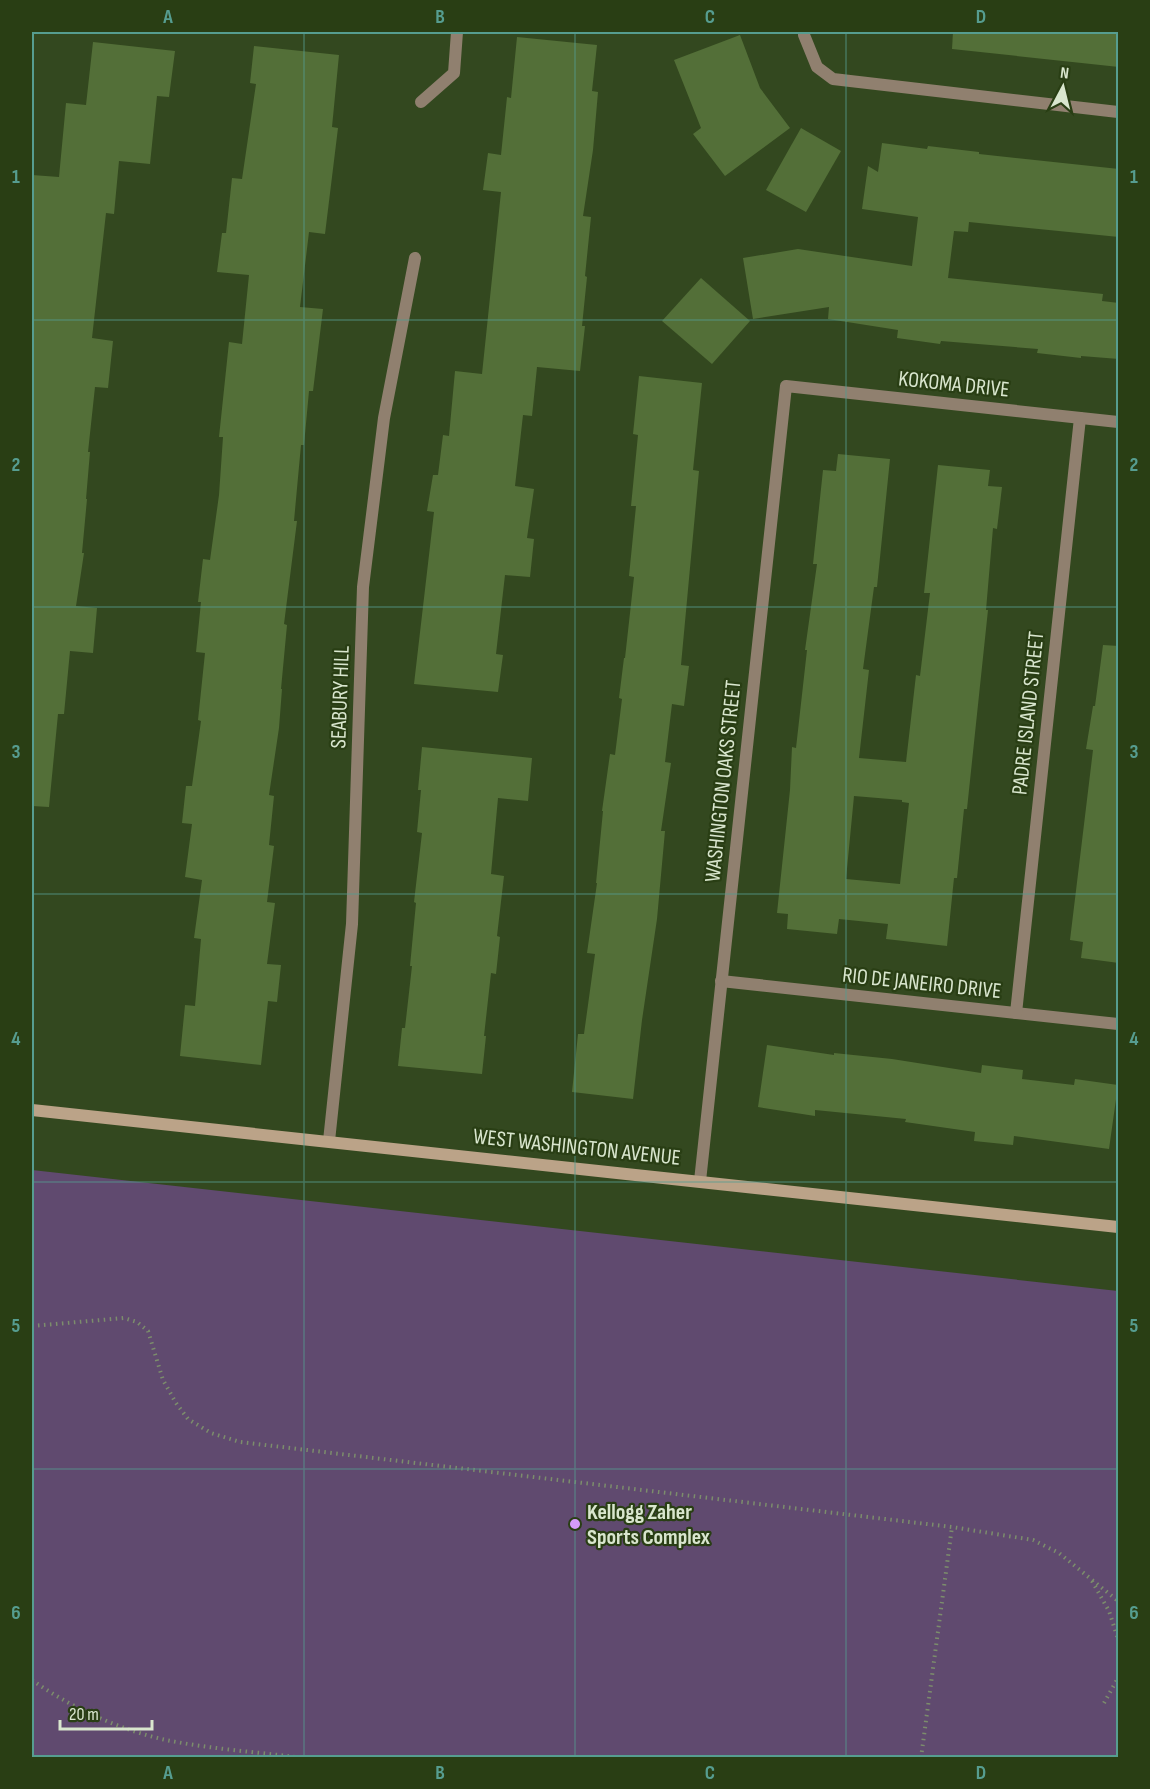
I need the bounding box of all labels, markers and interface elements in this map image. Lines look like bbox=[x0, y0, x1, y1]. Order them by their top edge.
text: A bbox=[162, 5, 173, 29]
text: B bbox=[435, 5, 445, 29]
text: C bbox=[705, 5, 715, 29]
text: D bbox=[976, 5, 986, 29]
north arrow bbox=[1033, 57, 1093, 117]
text: N bbox=[1059, 64, 1070, 84]
text: 1 bbox=[12, 165, 20, 189]
text: 1 bbox=[1130, 165, 1138, 189]
street label: KOKOMA DRIVE bbox=[897, 365, 1011, 404]
text: 2 bbox=[12, 453, 20, 477]
text: 2 bbox=[1130, 453, 1138, 477]
street label: PADRE ISLAND STREET bbox=[1006, 630, 1051, 796]
street label: SEABURY HILL bbox=[325, 645, 356, 749]
street label: WASHINGTON OAKS STREET bbox=[699, 679, 748, 883]
text: 3 bbox=[12, 740, 21, 764]
text: 3 bbox=[1130, 740, 1139, 764]
street label: RIO DE JANEIRO DRIVE bbox=[841, 962, 1003, 1005]
text: 4 bbox=[11, 1027, 21, 1051]
text: 4 bbox=[1129, 1027, 1139, 1051]
street label: WEST WASHINGTON AVENUE bbox=[472, 1123, 682, 1172]
text: 5 bbox=[12, 1314, 21, 1338]
text: 5 bbox=[1130, 1314, 1139, 1338]
place label: Kellogg Zaher Sports Complex bbox=[587, 1499, 710, 1551]
marker: Kellogg Zaher Sports Complex bbox=[568, 1517, 582, 1531]
text: 6 bbox=[11, 1601, 21, 1625]
text: 6 bbox=[1129, 1601, 1139, 1625]
scale bar bbox=[60, 1693, 152, 1731]
text: 20 m bbox=[69, 1704, 99, 1725]
text: A bbox=[162, 1761, 173, 1785]
text: B bbox=[435, 1761, 445, 1785]
text: C bbox=[705, 1761, 715, 1785]
text: D bbox=[976, 1761, 986, 1785]

